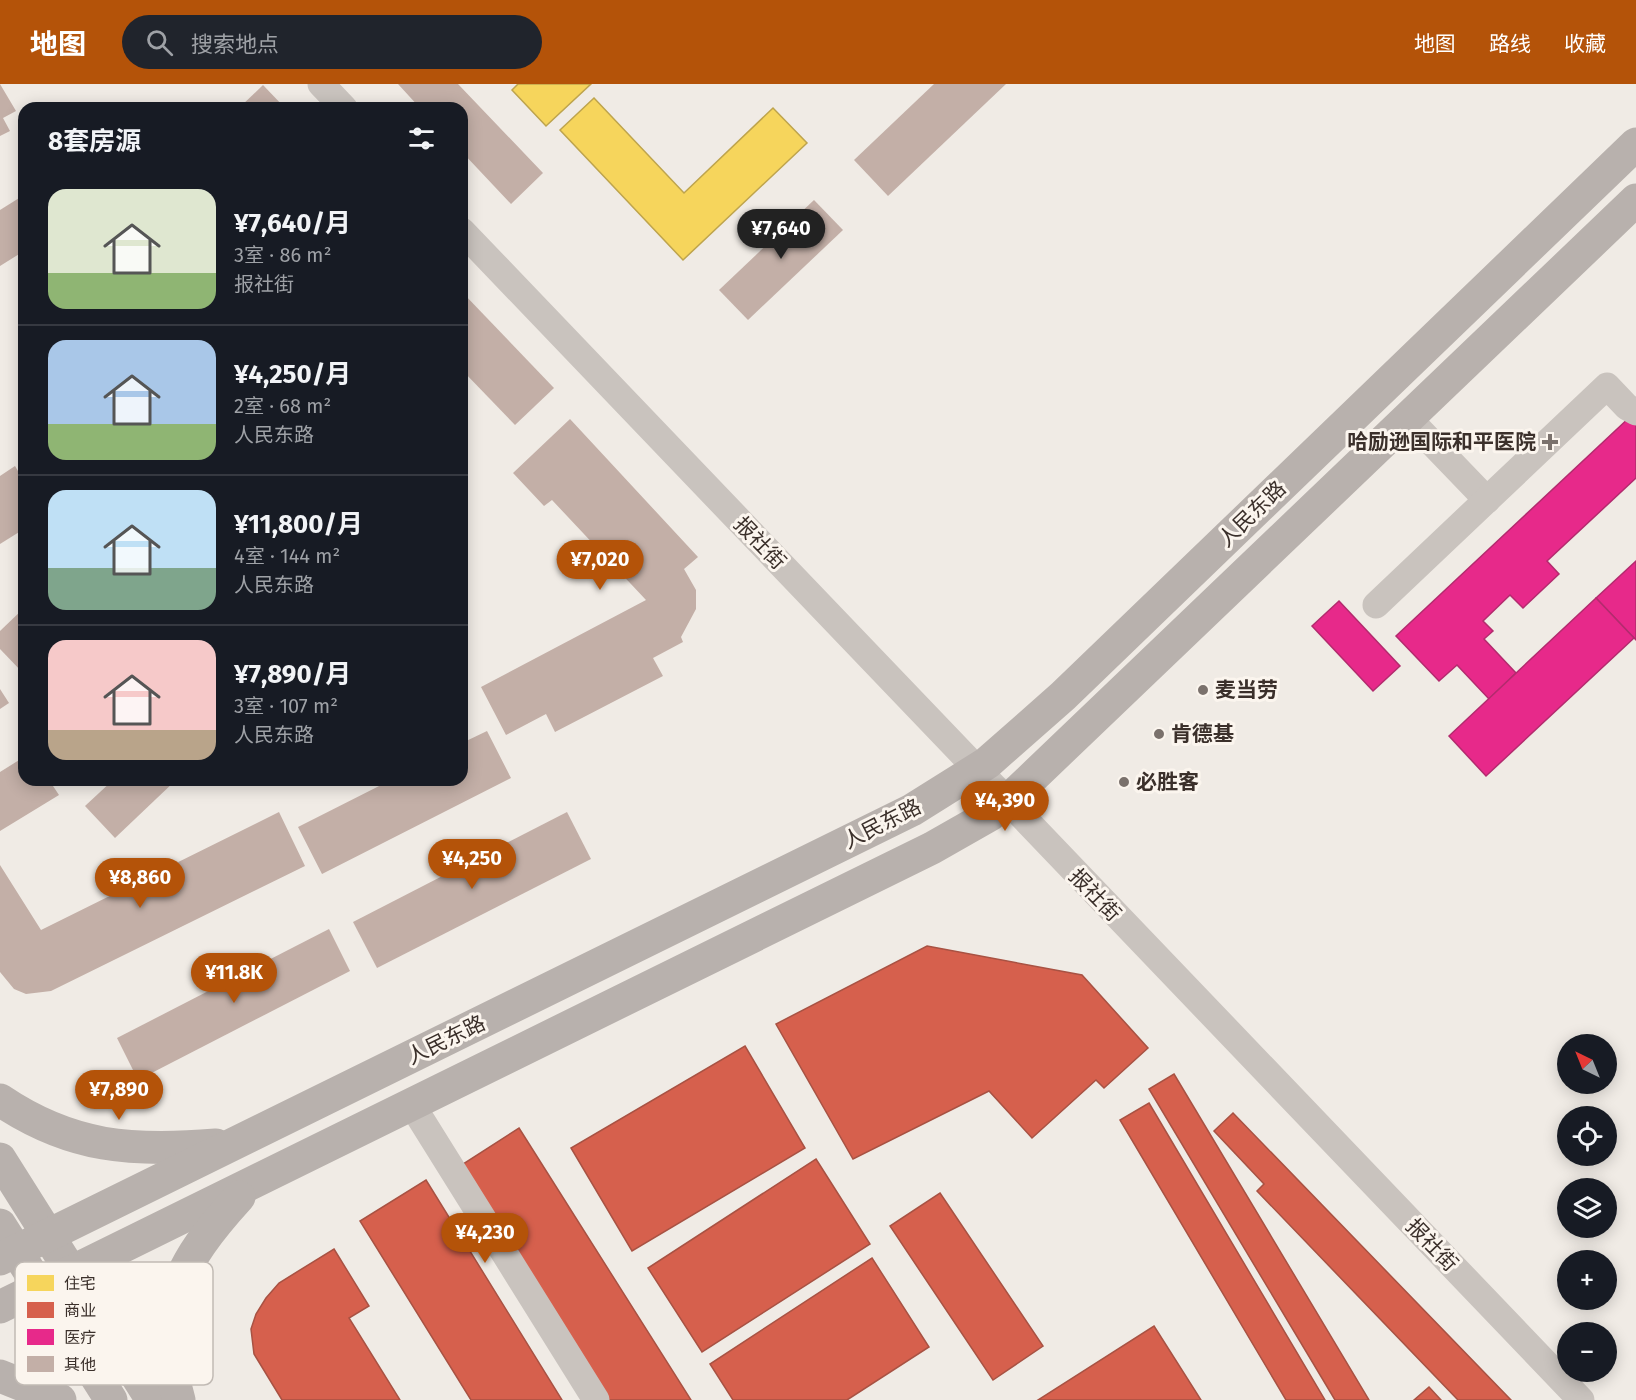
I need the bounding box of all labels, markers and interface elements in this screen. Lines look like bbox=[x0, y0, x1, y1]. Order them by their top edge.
search box bbox=[122, 15, 542, 69]
icon: search bbox=[143, 26, 176, 59]
text: 地图 bbox=[30, 28, 86, 61]
text: 搜索地点 bbox=[191, 31, 279, 58]
text: 地图 bbox=[1414, 31, 1456, 57]
text: 路线 bbox=[1489, 31, 1531, 57]
text: 收藏 bbox=[1564, 31, 1606, 57]
icon: filters bbox=[405, 122, 438, 155]
text: 8套房源 bbox=[48, 126, 141, 157]
text: ¥7,640/月 bbox=[234, 208, 351, 239]
pin: ¥7,640 bbox=[732, 209, 830, 260]
icon: home bbox=[96, 213, 168, 285]
text: ¥7,640 bbox=[751, 216, 811, 240]
text: 3室 · 86 m² bbox=[234, 243, 331, 267]
text: 报社街 bbox=[234, 272, 294, 296]
text: ¥4,250/月 bbox=[234, 359, 351, 390]
icon: home bbox=[96, 364, 168, 436]
text: 2室 · 68 m² bbox=[234, 394, 331, 418]
text: 人民东路 bbox=[234, 423, 314, 447]
place label: 哈励逊国际和平医院 bbox=[1347, 429, 1536, 455]
marker: 哈励逊国际和平医院 bbox=[1541, 433, 1559, 451]
street label: 人民东路 bbox=[1213, 475, 1291, 553]
text: ¥11,800/月 bbox=[234, 509, 363, 540]
street label: 报社街 bbox=[729, 511, 791, 575]
icon: home bbox=[96, 514, 168, 586]
pin: ¥7,020 bbox=[551, 540, 649, 591]
text: 4室 · 144 m² bbox=[234, 544, 340, 568]
text: ¥7,020 bbox=[571, 547, 629, 571]
text: 人民东路 bbox=[234, 573, 314, 597]
text: ¥7,890/月 bbox=[234, 659, 351, 690]
icon: home bbox=[96, 664, 168, 736]
place label: 麦当劳 bbox=[1215, 677, 1278, 703]
marker: 麦当劳 bbox=[1196, 683, 1210, 697]
text: 3室 · 107 m² bbox=[234, 694, 338, 718]
place label: 肯德基 bbox=[1171, 721, 1234, 747]
text: 人民东路 bbox=[234, 723, 314, 747]
marker: 肯德基 bbox=[1152, 727, 1166, 741]
place label: 必胜客 bbox=[1136, 769, 1199, 795]
marker: 必胜客 bbox=[1117, 775, 1131, 789]
pin: ¥4,390 bbox=[956, 781, 1054, 832]
text: ¥4,390 bbox=[975, 788, 1035, 812]
street label: 人民东路 bbox=[839, 793, 925, 855]
pin: ¥4,250 bbox=[423, 839, 521, 890]
text: ¥4,250 bbox=[442, 846, 502, 870]
pin: ¥8,860 bbox=[91, 858, 189, 909]
street label: 报社街 bbox=[1064, 863, 1126, 927]
text: ¥8,860 bbox=[109, 865, 171, 889]
pin: ¥11.8K bbox=[185, 953, 283, 1004]
text: ¥11.8K bbox=[205, 960, 263, 984]
street label: 人民东路 bbox=[403, 1010, 489, 1070]
north arrow bbox=[1557, 1034, 1617, 1094]
map controls bbox=[1557, 1034, 1617, 1382]
pin: ¥7,890 bbox=[70, 1070, 168, 1121]
text: ¥7,890 bbox=[89, 1077, 149, 1101]
button: locate bbox=[1557, 1106, 1617, 1166]
button: layers bbox=[1557, 1178, 1617, 1238]
pin: ¥4,230 bbox=[436, 1213, 534, 1264]
street label: 报社街 bbox=[1401, 1213, 1463, 1277]
text: ¥4,230 bbox=[455, 1220, 515, 1244]
button: + bbox=[1557, 1250, 1617, 1310]
legend bbox=[15, 1262, 213, 1385]
text: 住宅 bbox=[64, 1274, 96, 1293]
text: 商业 bbox=[64, 1301, 96, 1320]
button: − bbox=[1557, 1322, 1617, 1382]
text: 医疗 bbox=[64, 1328, 96, 1347]
text: 其他 bbox=[64, 1355, 96, 1374]

